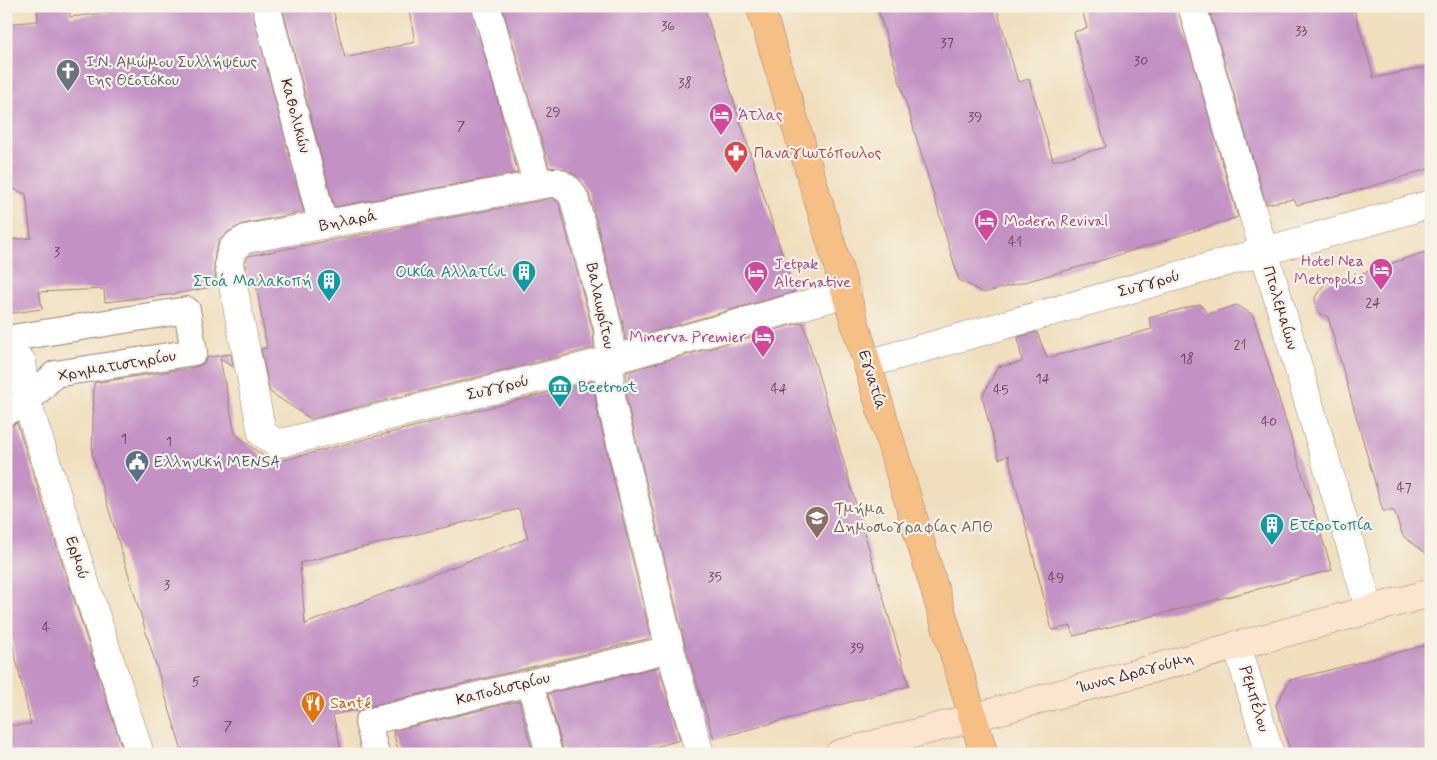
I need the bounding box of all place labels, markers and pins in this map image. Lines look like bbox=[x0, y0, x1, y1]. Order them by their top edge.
place label: I.N. Αμώμου Συλλήψεως της Θεοτόκου bbox=[85, 52, 257, 91]
church icon: I.N. Αμώμου Συλλήψεως της Θεοτόκου bbox=[55, 58, 81, 92]
hotel icon: Άτλας bbox=[708, 102, 734, 136]
place label: Άτλας bbox=[738, 105, 783, 126]
pharmacy icon: Παναγιωτόπουλος bbox=[723, 140, 749, 174]
place label: Παναγιωτόπουλος bbox=[754, 143, 882, 164]
hotel icon: Modern Revival bbox=[973, 208, 999, 242]
place label: Modern Revival bbox=[1004, 211, 1108, 232]
place label: Hotel Nea Metropolis bbox=[1294, 251, 1364, 290]
place label: Jetpak Alternative bbox=[774, 254, 851, 293]
hotel icon: Hotel Nea Metropolis bbox=[1368, 257, 1394, 291]
building icon: Οικία Αλλατίνι bbox=[511, 259, 537, 293]
hotel icon: Jetpak Alternative bbox=[743, 260, 769, 294]
place label: Οικία Αλλατίνι bbox=[395, 262, 506, 283]
building icon: Στοά Μαλακοπή bbox=[316, 268, 342, 302]
place label: Στοά Μαλακοπή bbox=[193, 271, 312, 292]
hotel icon: Minerva Premier bbox=[750, 324, 776, 358]
place label: Minerva Premier bbox=[629, 327, 746, 348]
museum icon: Beetroot bbox=[547, 374, 573, 408]
place label: Beetroot bbox=[578, 377, 638, 398]
public building icon: Ελληνική MENSA bbox=[124, 449, 150, 483]
place label: Ελληνική MENSA bbox=[154, 452, 280, 473]
place label: Τμήμα Δημοσιογραφίας ΑΠΘ bbox=[834, 499, 993, 538]
school or university icon: Τμήμα Δημοσιογραφίας ΑΠΘ bbox=[804, 505, 830, 539]
building icon: Ετεροτοπία bbox=[1259, 512, 1285, 546]
place label: Ετεροτοπία bbox=[1290, 515, 1373, 536]
restaurant icon: Santé bbox=[300, 690, 326, 724]
place label: Santé bbox=[330, 693, 371, 714]

